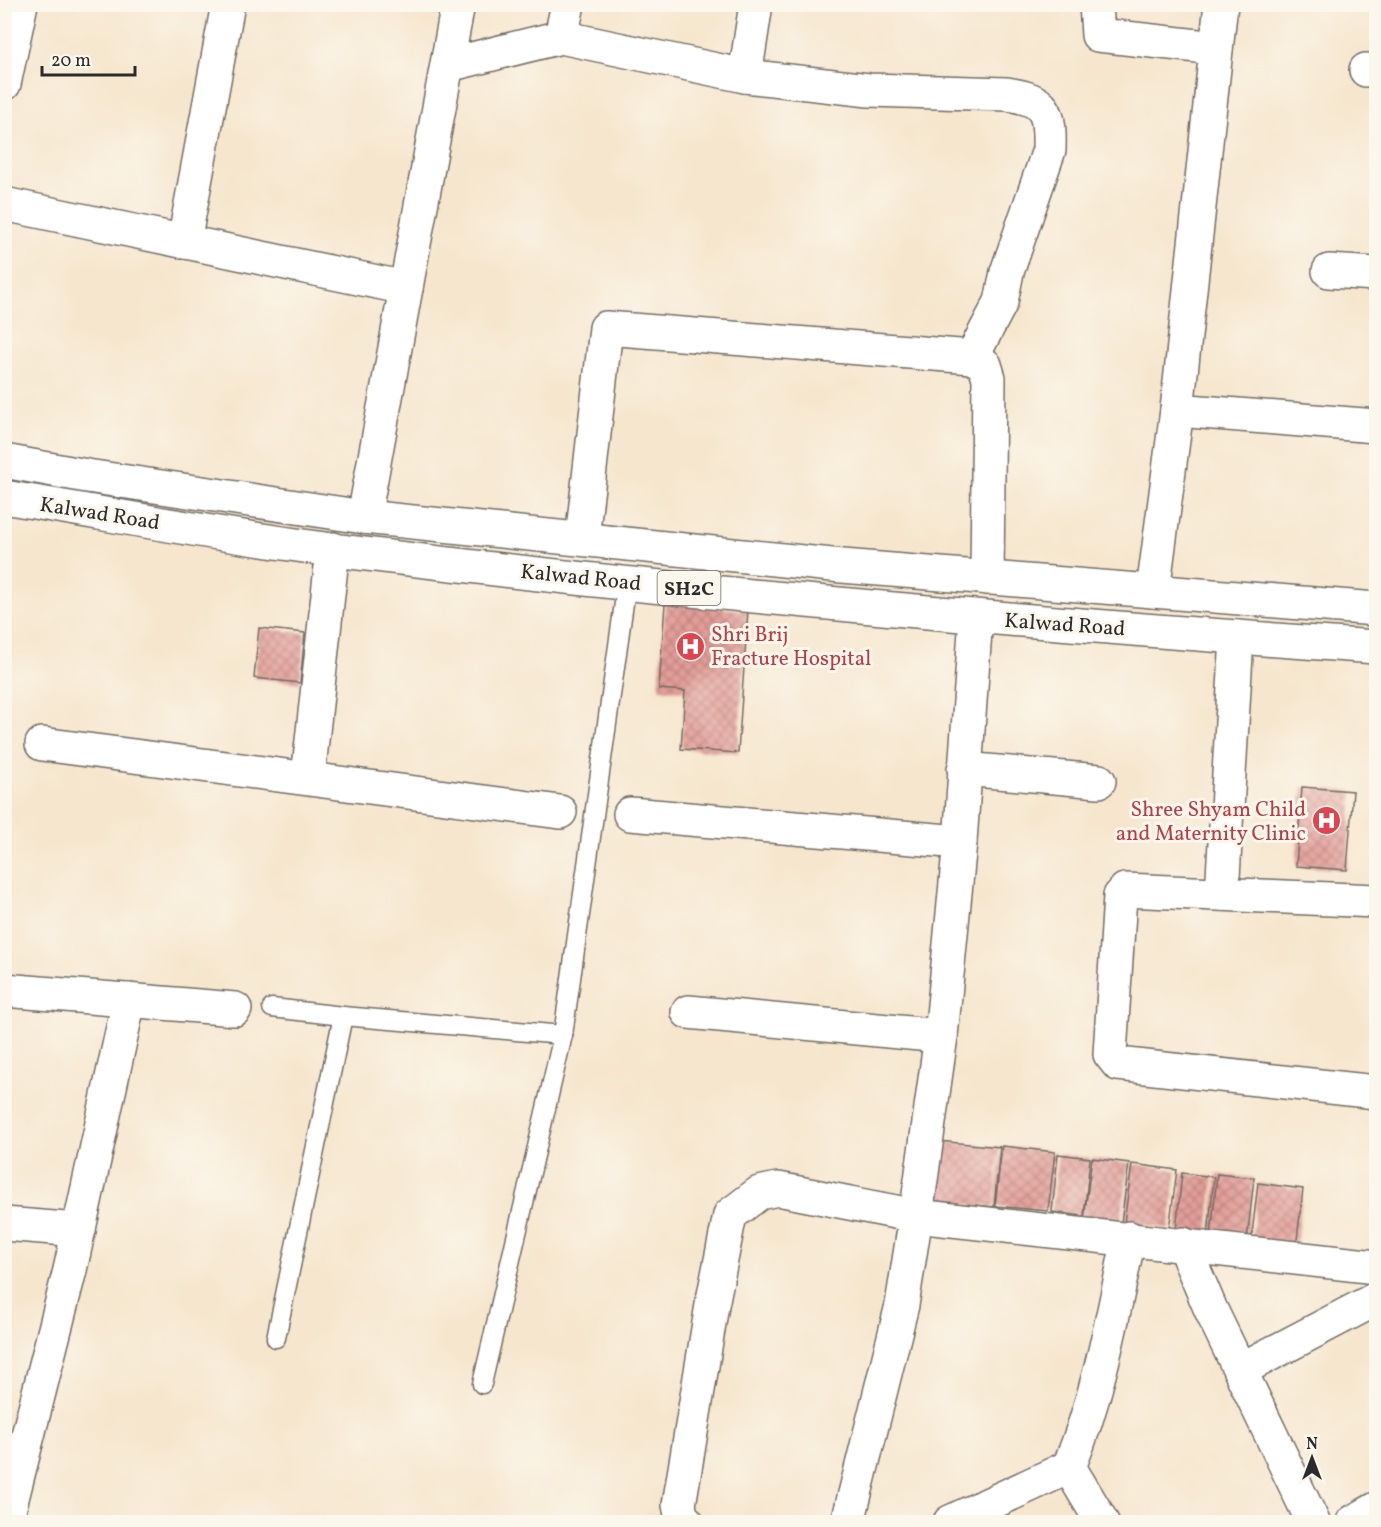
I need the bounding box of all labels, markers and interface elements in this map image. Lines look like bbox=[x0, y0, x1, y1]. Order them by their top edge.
scale bar bbox=[42, 39, 135, 77]
text: 20 m bbox=[51, 49, 91, 74]
street label: Kalwad Road bbox=[38, 491, 162, 538]
street label: Kalwad Road bbox=[519, 558, 643, 599]
road number: SH2C bbox=[658, 571, 720, 605]
street label: Kalwad Road bbox=[1003, 607, 1126, 644]
place label: Shri Brij Fracture Hospital bbox=[711, 621, 871, 674]
hospital icon: Shri Brij Fracture Hospital bbox=[674, 630, 706, 662]
place label: Shree Shyam Child and Maternity Clinic bbox=[1116, 796, 1306, 849]
hospital icon: Shree Shyam Child and Maternity Clinic bbox=[1311, 805, 1343, 837]
north arrow bbox=[1282, 1428, 1342, 1488]
text: N bbox=[1306, 1434, 1318, 1456]

